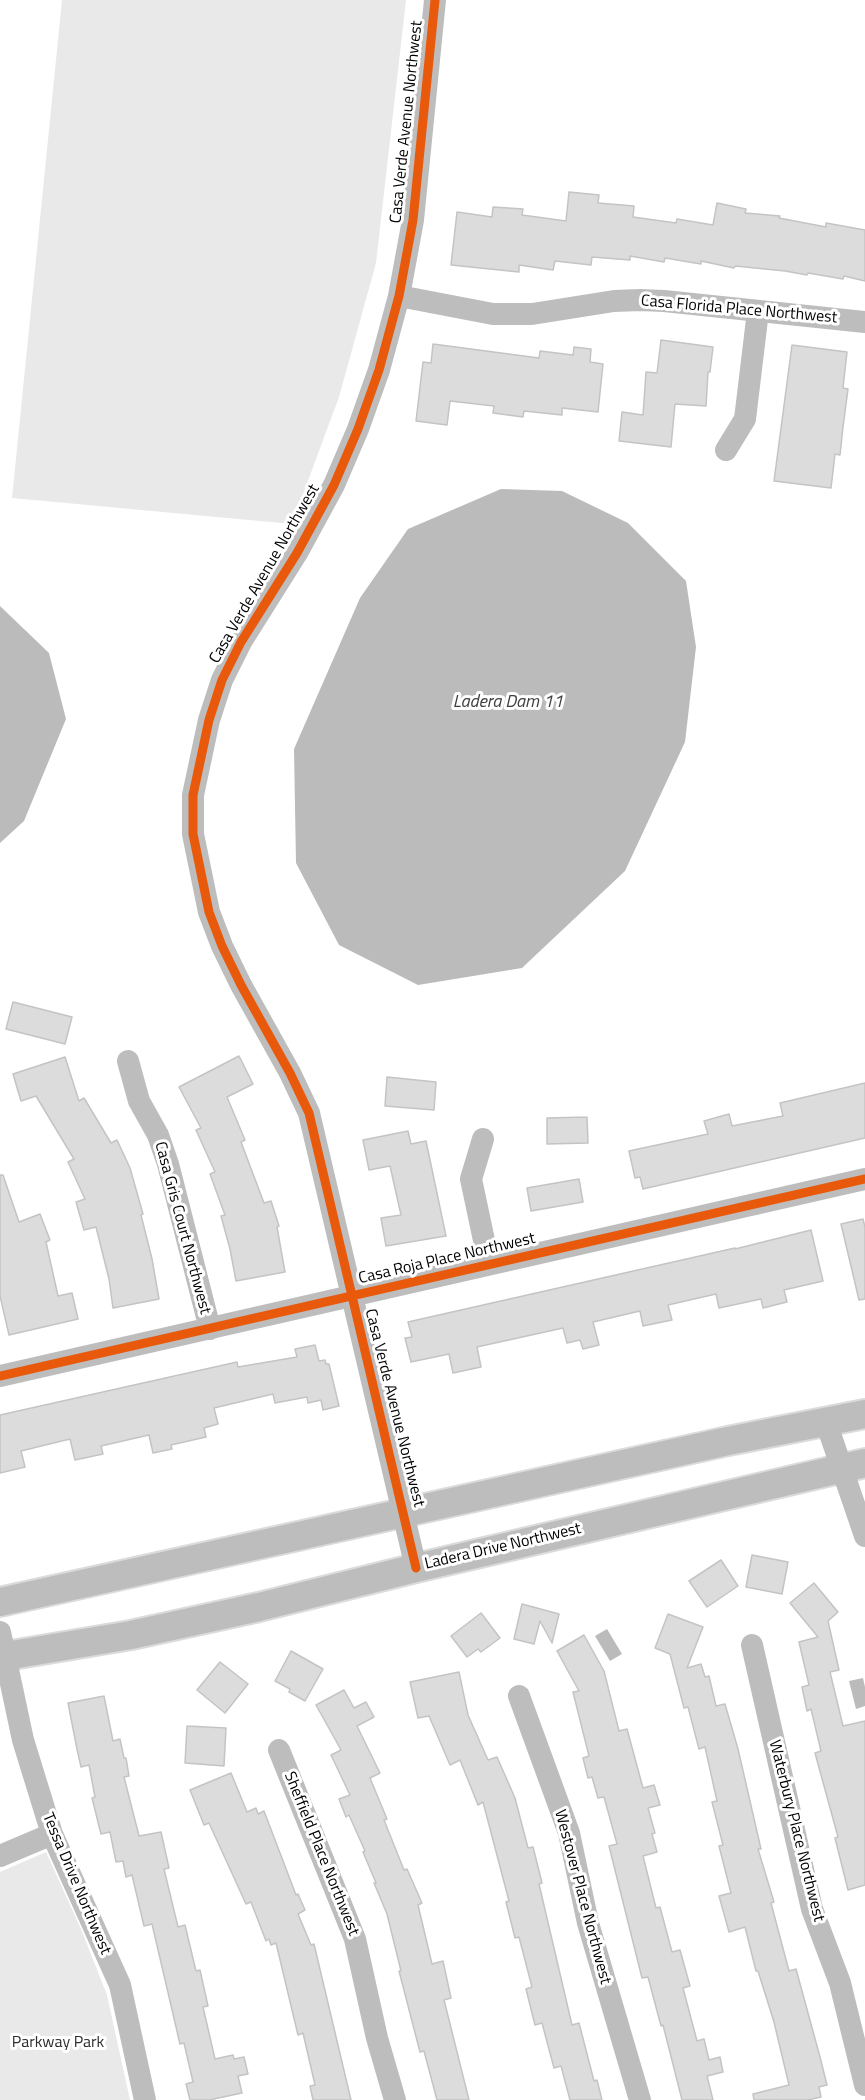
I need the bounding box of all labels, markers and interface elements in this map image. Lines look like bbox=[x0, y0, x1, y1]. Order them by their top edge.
street label: Casa Verde Avenue Northwest bbox=[387, 20, 427, 224]
street label: Casa Florida Place Northwest bbox=[640, 292, 838, 328]
street label: Casa Verde Avenue Northwest bbox=[206, 481, 324, 667]
water label: Ladera Dam 11 bbox=[453, 692, 563, 714]
street label: Casa Gris Court Northwest bbox=[150, 1140, 214, 1316]
street label: Casa Roja Place Northwest bbox=[357, 1229, 537, 1289]
street label: Casa Verde Avenue Northwest bbox=[360, 1307, 428, 1509]
street label: Ladera Drive Northwest bbox=[423, 1520, 583, 1574]
street label: Waterbury Place Northwest bbox=[764, 1738, 828, 1924]
street label: Sheffield Place Northwest bbox=[279, 1769, 363, 1939]
street label: Westover Place Northwest bbox=[549, 1808, 615, 1986]
street label: Tessa Drive Northwest bbox=[37, 1810, 115, 1958]
park label: Parkway Park bbox=[12, 2033, 104, 2053]

